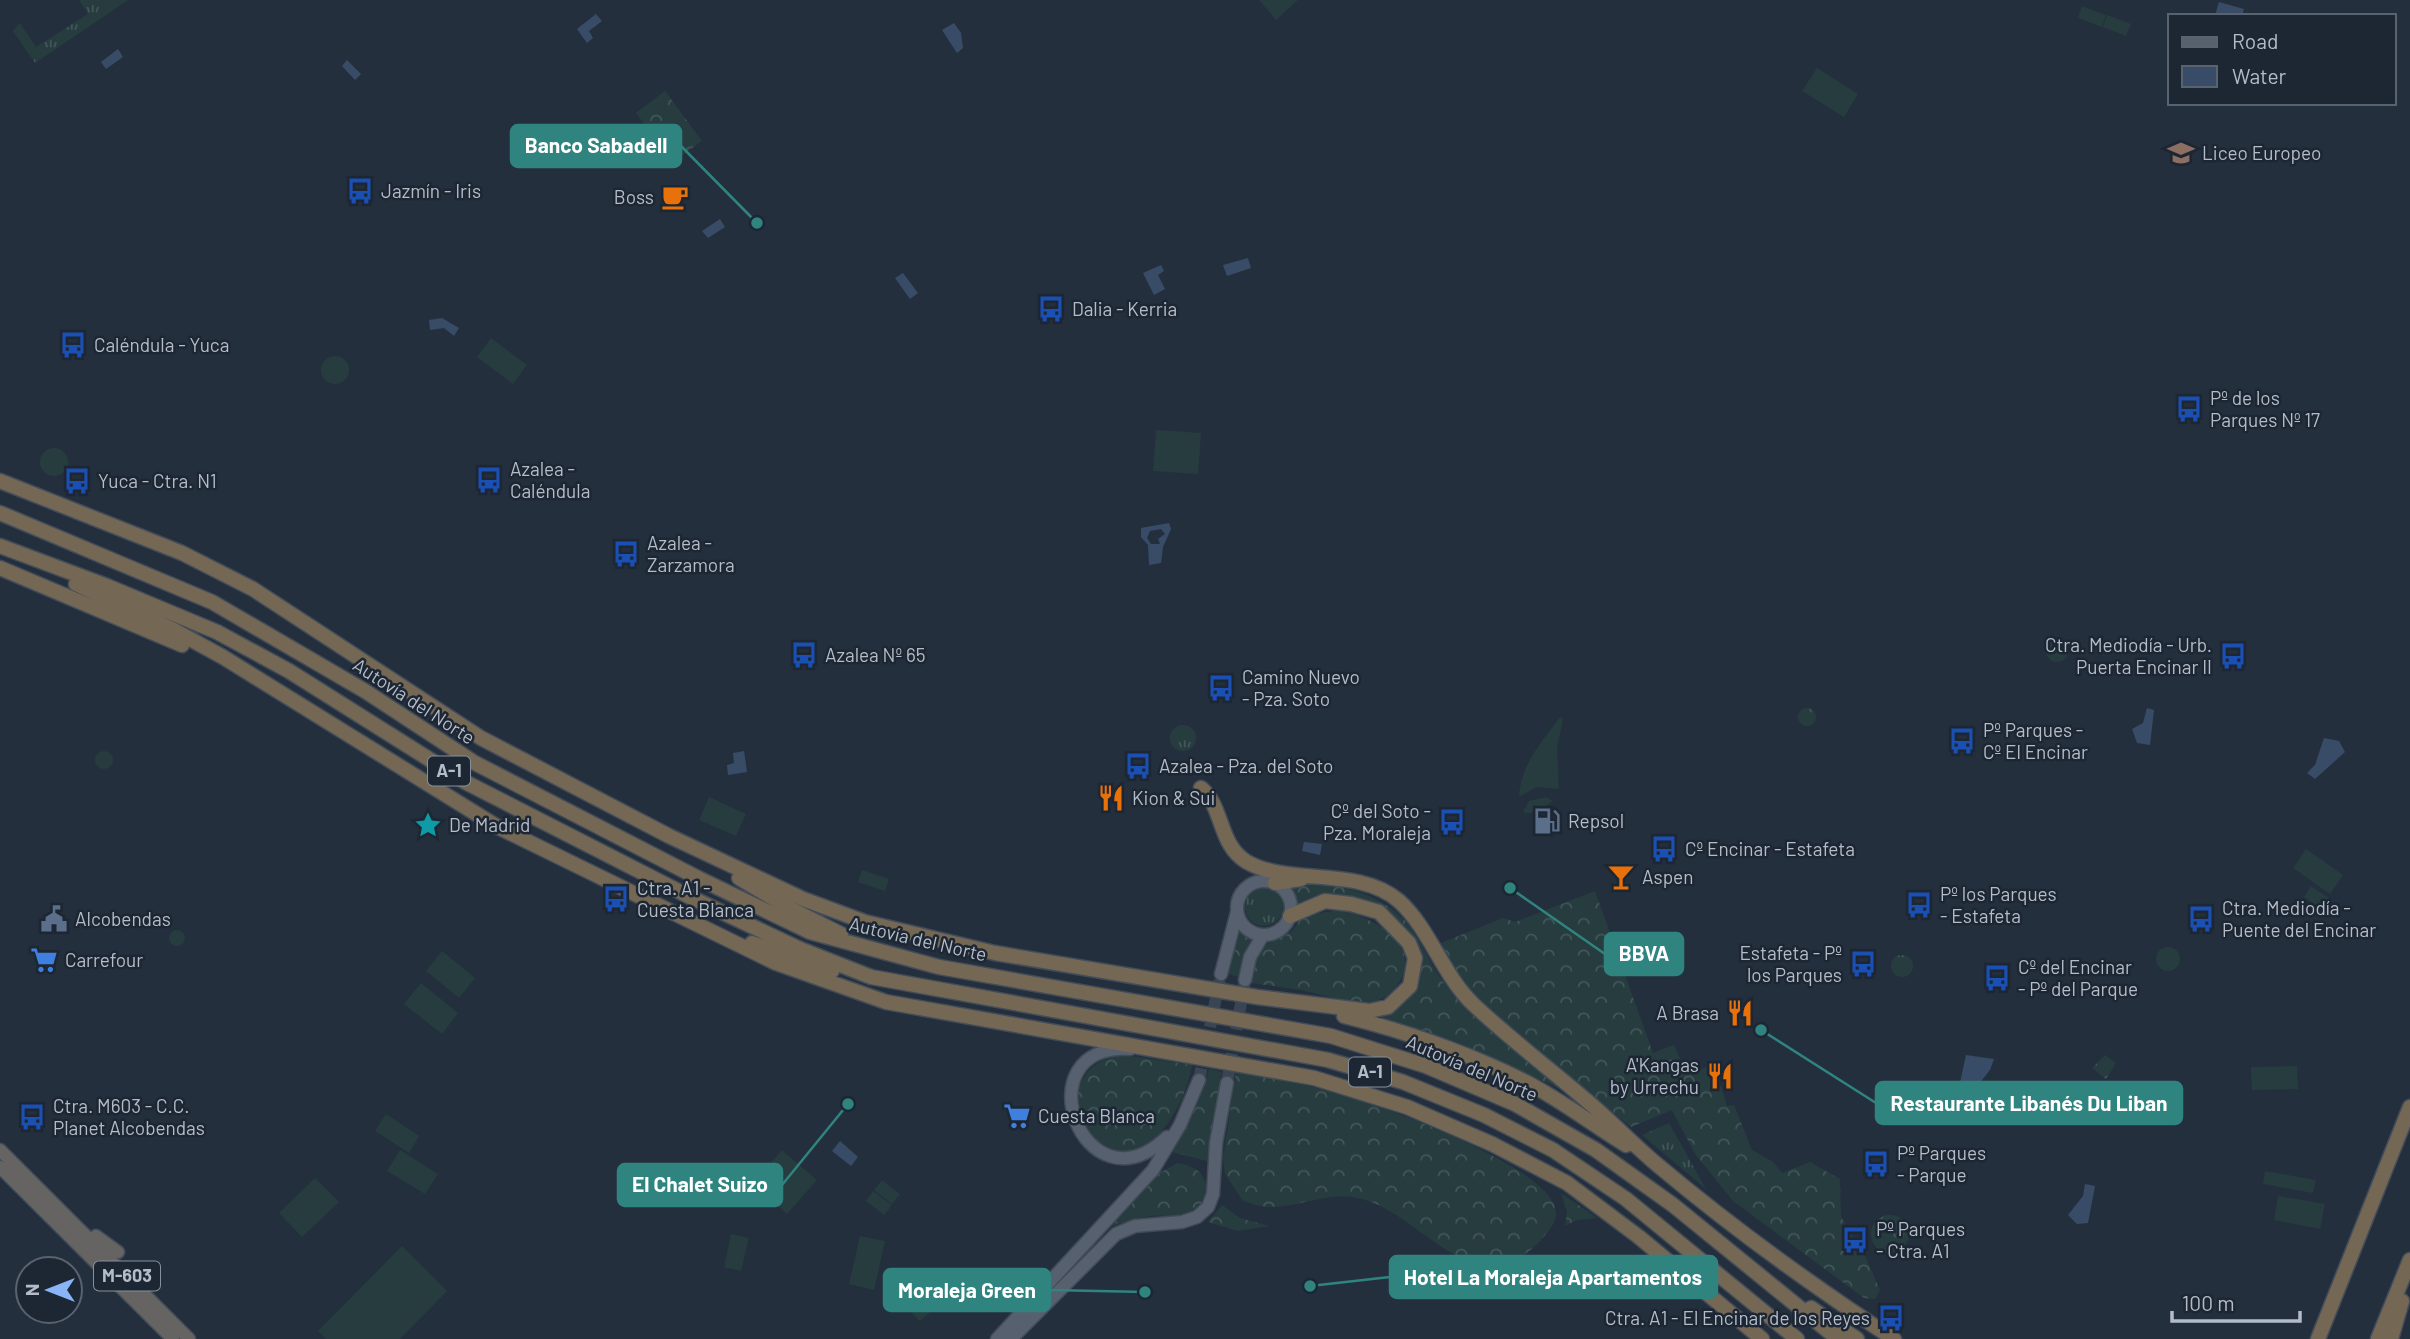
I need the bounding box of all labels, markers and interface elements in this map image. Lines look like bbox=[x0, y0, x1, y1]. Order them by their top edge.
legend bbox=[2168, 14, 2396, 105]
text: Road bbox=[2232, 28, 2278, 53]
text: Water bbox=[2232, 63, 2287, 88]
callout: Banco Sabadell bbox=[511, 125, 681, 167]
text: Banco Sabadell bbox=[525, 132, 667, 157]
school or university icon: Liceo Europeo bbox=[2166, 138, 2196, 168]
place label: Liceo Europeo bbox=[2202, 141, 2321, 164]
bus stop icon: Jazmín - Iris bbox=[345, 176, 375, 206]
place label: Jazmín - Iris bbox=[381, 179, 481, 202]
cafe icon: Boss bbox=[660, 182, 690, 212]
place label: Boss bbox=[614, 185, 654, 208]
bus stop icon: Dalia - Kerria bbox=[1036, 294, 1066, 324]
place label: Dalia - Kerria bbox=[1072, 297, 1177, 320]
bus stop icon: Caléndula - Yuca bbox=[58, 330, 88, 360]
place label: Caléndula - Yuca bbox=[94, 333, 229, 356]
place label: Pº de los Parques Nº 17 bbox=[2210, 386, 2320, 431]
bus stop icon: Pº de los Parques Nº 17 bbox=[2174, 394, 2204, 424]
place label: Azalea - Caléndula bbox=[510, 457, 590, 502]
bus stop icon: Azalea - Caléndula bbox=[474, 465, 504, 495]
bus stop icon: Yuca - Ctra. N1 bbox=[62, 466, 92, 496]
place label: Yuca - Ctra. N1 bbox=[98, 469, 217, 492]
place label: Azalea - Zarzamora bbox=[647, 531, 735, 576]
bus stop icon: Azalea - Zarzamora bbox=[611, 539, 641, 569]
place label: Ctra. Mediodía - Urb. Puerta Encinar II bbox=[2045, 633, 2212, 678]
bus stop icon: Azalea Nº 65 bbox=[789, 640, 819, 670]
bus stop icon: Ctra. Mediodía - Urb. Puerta Encinar II bbox=[2218, 641, 2248, 671]
place label: Azalea Nº 65 bbox=[825, 643, 925, 666]
street label: Autovía del Norte bbox=[349, 653, 480, 749]
place label: Camino Nuevo - Pza. Soto bbox=[1242, 665, 1360, 710]
bus stop icon: Camino Nuevo - Pza. Soto bbox=[1206, 673, 1236, 703]
place label: Pº Parques - Cº El Encinar bbox=[1983, 718, 2088, 763]
bus stop icon: Pº Parques - Cº El Encinar bbox=[1947, 726, 1977, 756]
bus stop icon: Azalea - Pza. del Soto bbox=[1123, 751, 1153, 781]
place label: Azalea - Pza. del Soto bbox=[1159, 754, 1333, 777]
road number: A-1 bbox=[428, 756, 470, 786]
restaurant icon: Kion & Sui bbox=[1096, 783, 1126, 813]
place label: Kion & Sui bbox=[1132, 786, 1215, 809]
place label: Cº del Soto - Pza. Moraleja bbox=[1323, 799, 1431, 844]
fuel station icon: Repsol bbox=[1532, 806, 1562, 836]
bus stop icon: Cº del Soto - Pza. Moraleja bbox=[1437, 807, 1467, 837]
place label: Repsol bbox=[1568, 809, 1624, 832]
place icon: De Madrid bbox=[413, 810, 443, 840]
place label: De Madrid bbox=[449, 813, 530, 836]
bus stop icon: Cº Encinar - Estafeta bbox=[1649, 834, 1679, 864]
place label: Cº Encinar - Estafeta bbox=[1685, 837, 1855, 860]
bar icon: Aspen bbox=[1606, 862, 1636, 892]
place label: Aspen bbox=[1642, 865, 1693, 888]
place label: Ctra. A1 - Cuesta Blanca bbox=[637, 876, 754, 921]
place label: Pº los Parques - Estafeta bbox=[1940, 882, 2057, 927]
bus stop icon: Ctra. A1 - Cuesta Blanca bbox=[601, 884, 631, 914]
bus stop icon: Pº los Parques - Estafeta bbox=[1904, 890, 1934, 920]
place label: Ctra. Mediodía - Puente del Encinar bbox=[2222, 896, 2376, 941]
public building icon: Alcobendas bbox=[39, 904, 69, 934]
bus stop icon: Ctra. Mediodía - Puente del Encinar bbox=[2186, 904, 2216, 934]
place label: Alcobendas bbox=[75, 907, 171, 930]
street label: Autovía del Norte bbox=[847, 911, 989, 966]
callout: BBVA bbox=[1605, 933, 1683, 975]
text: BBVA bbox=[1619, 940, 1669, 965]
place label: Estafeta - Pº los Parques bbox=[1739, 941, 1842, 986]
supermarket icon: Carrefour bbox=[29, 945, 59, 975]
place label: Carrefour bbox=[65, 948, 143, 971]
bus stop icon: Estafeta - Pº los Parques bbox=[1848, 949, 1878, 979]
place label: Cº del Encinar - Pº del Parque bbox=[2018, 955, 2138, 1000]
bus stop icon: Cº del Encinar - Pº del Parque bbox=[1982, 963, 2012, 993]
restaurant icon: A Brasa bbox=[1725, 998, 1755, 1028]
place label: A Brasa bbox=[1656, 1001, 1719, 1024]
street label: Autovía del Norte bbox=[1403, 1029, 1541, 1106]
place label: A'Kangas by Urrechu bbox=[1610, 1053, 1699, 1098]
road number: A-1 bbox=[1349, 1058, 1391, 1086]
restaurant icon: A'Kangas by Urrechu bbox=[1705, 1061, 1735, 1091]
callout: Restaurante Libanés Du Liban bbox=[1876, 1082, 2182, 1124]
text: Restaurante Libanés Du Liban bbox=[1890, 1090, 2168, 1115]
place label: Ctra. M603 - C.C. Planet Alcobendas bbox=[53, 1094, 205, 1139]
supermarket icon: Cuesta Blanca bbox=[1002, 1101, 1032, 1131]
bus stop icon: Ctra. M603 - C.C. Planet Alcobendas bbox=[17, 1102, 47, 1132]
place label: Cuesta Blanca bbox=[1038, 1104, 1155, 1127]
place label: Pº Parques - Parque bbox=[1897, 1141, 1986, 1186]
bus stop icon: Pº Parques - Parque bbox=[1861, 1149, 1891, 1179]
callout: El Chalet Suizo bbox=[618, 1164, 782, 1206]
text: El Chalet Suizo bbox=[632, 1171, 768, 1196]
place label: Pº Parques - Ctra. A1 bbox=[1876, 1217, 1965, 1262]
bus stop icon: Pº Parques - Ctra. A1 bbox=[1840, 1225, 1870, 1255]
north arrow bbox=[14, 1255, 84, 1325]
callout: Hotel La Moraleja Apartamentos bbox=[1390, 1256, 1717, 1298]
road number: M-603 bbox=[94, 1261, 160, 1290]
text: Hotel La Moraleja Apartamentos bbox=[1404, 1264, 1702, 1289]
callout: Moraleja Green bbox=[884, 1269, 1050, 1311]
text: Moraleja Green bbox=[898, 1277, 1036, 1302]
scale bar bbox=[2172, 1280, 2300, 1324]
text: N bbox=[20, 1284, 43, 1296]
text: 100 m bbox=[2182, 1290, 2235, 1315]
bus stop icon: Ctra. A1 - El Encinar de los Reyes bbox=[1876, 1303, 1906, 1333]
place label: Ctra. A1 - El Encinar de los Reyes bbox=[1605, 1306, 1870, 1329]

